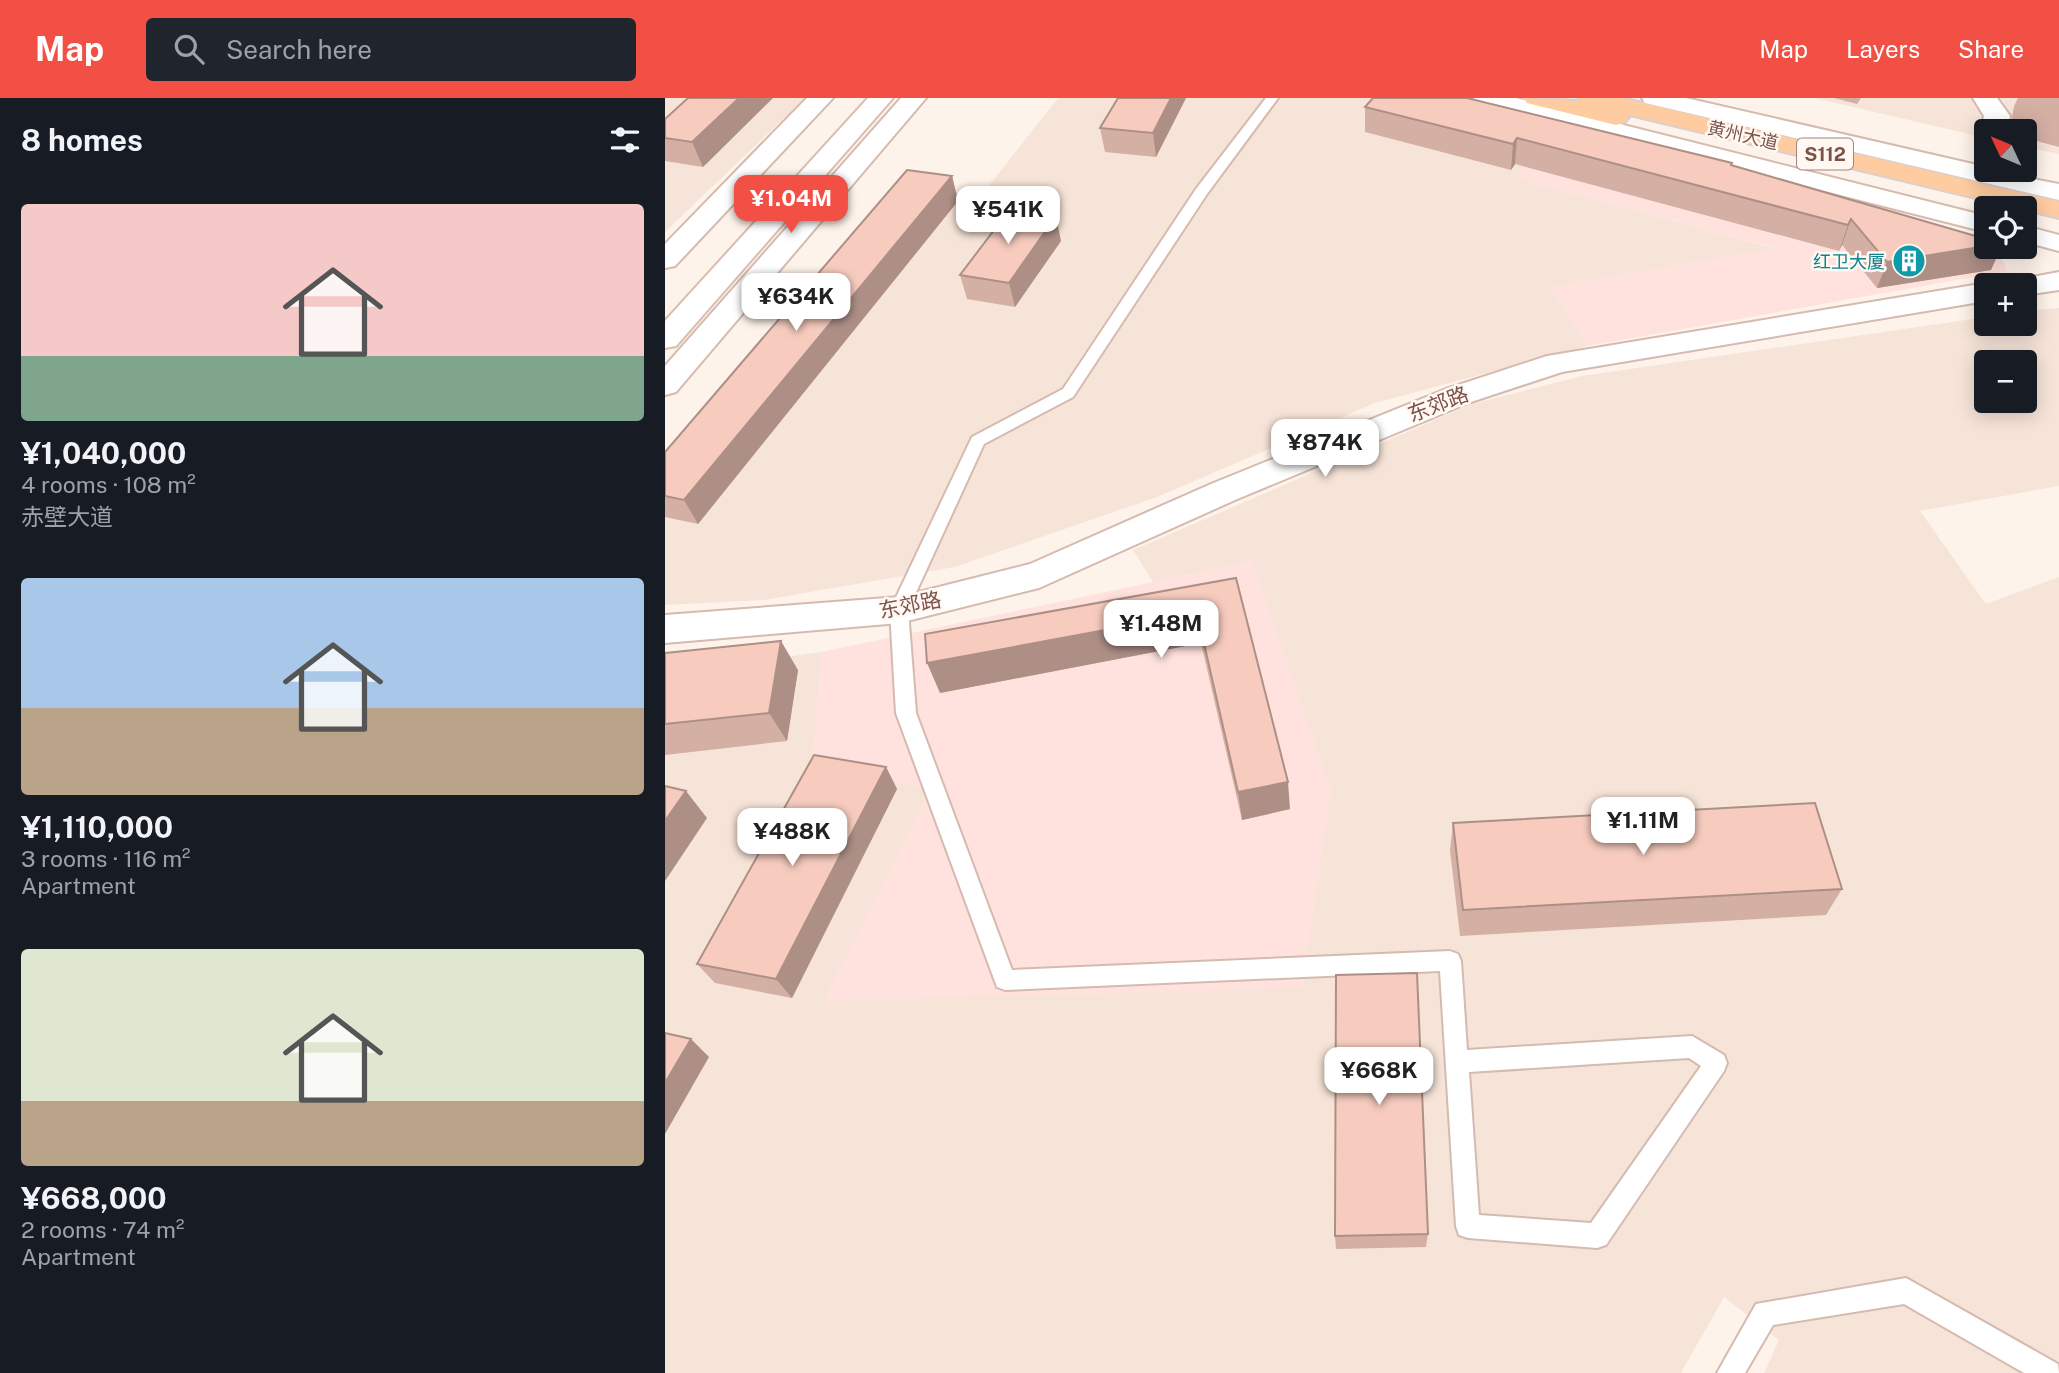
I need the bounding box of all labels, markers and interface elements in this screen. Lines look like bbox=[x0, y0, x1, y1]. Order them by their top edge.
search box bbox=[146, 18, 636, 81]
text: Map bbox=[35, 30, 104, 68]
icon: search bbox=[170, 30, 208, 68]
text: Search here bbox=[226, 34, 372, 65]
text: Map bbox=[1759, 35, 1808, 63]
text: Layers bbox=[1846, 35, 1920, 63]
text: Share bbox=[1958, 35, 2024, 63]
street label: 黄州大道 bbox=[1706, 117, 1780, 153]
north arrow bbox=[1974, 119, 2037, 182]
map controls bbox=[1974, 119, 2037, 413]
icon: filters bbox=[606, 121, 644, 159]
text: 8 homes bbox=[21, 122, 143, 158]
road number: S112 bbox=[1797, 138, 1853, 170]
pin: ¥1.04M bbox=[734, 176, 848, 235]
text: ¥1.04M bbox=[750, 184, 832, 211]
pin: ¥541K bbox=[959, 186, 1057, 246]
text: ¥541K bbox=[972, 195, 1044, 222]
button: locate bbox=[1974, 196, 2037, 259]
building icon: 红卫大厦 bbox=[1890, 242, 1928, 280]
icon: home bbox=[270, 249, 396, 375]
place label: 红卫大厦 bbox=[1813, 251, 1885, 272]
button: + bbox=[1974, 273, 2037, 336]
pin: ¥634K bbox=[747, 274, 845, 333]
text: ¥634K bbox=[757, 282, 835, 309]
button: − bbox=[1974, 350, 2037, 413]
street label: 东郊路 bbox=[1404, 381, 1472, 427]
pin: ¥874K bbox=[1276, 420, 1374, 479]
text: ¥874K bbox=[1287, 428, 1363, 455]
text: ¥1,040,000 bbox=[21, 435, 186, 471]
text: 4 rooms · 108 m² bbox=[21, 471, 196, 498]
text: 赤壁大道 bbox=[21, 503, 113, 530]
street label: 东郊路 bbox=[877, 587, 943, 623]
pin: ¥1.48M bbox=[1104, 601, 1218, 660]
text: ¥1.48M bbox=[1120, 609, 1202, 636]
icon: home bbox=[270, 624, 396, 750]
pin: ¥1.11M bbox=[1586, 798, 1700, 857]
text: ¥1.11M bbox=[1607, 806, 1679, 833]
pin: ¥488K bbox=[743, 808, 841, 868]
text: ¥1,110,000 bbox=[21, 809, 173, 845]
text: ¥488K bbox=[753, 817, 831, 844]
text: 3 rooms · 116 m² bbox=[21, 845, 191, 872]
text: Apartment bbox=[21, 872, 136, 899]
icon: home bbox=[270, 995, 396, 1121]
pin: ¥668K bbox=[1330, 1048, 1428, 1107]
text: ¥668K bbox=[1340, 1056, 1418, 1083]
text: ¥668,000 bbox=[21, 1180, 166, 1216]
text: 2 rooms · 74 m² bbox=[21, 1216, 184, 1243]
text: Apartment bbox=[21, 1243, 136, 1270]

